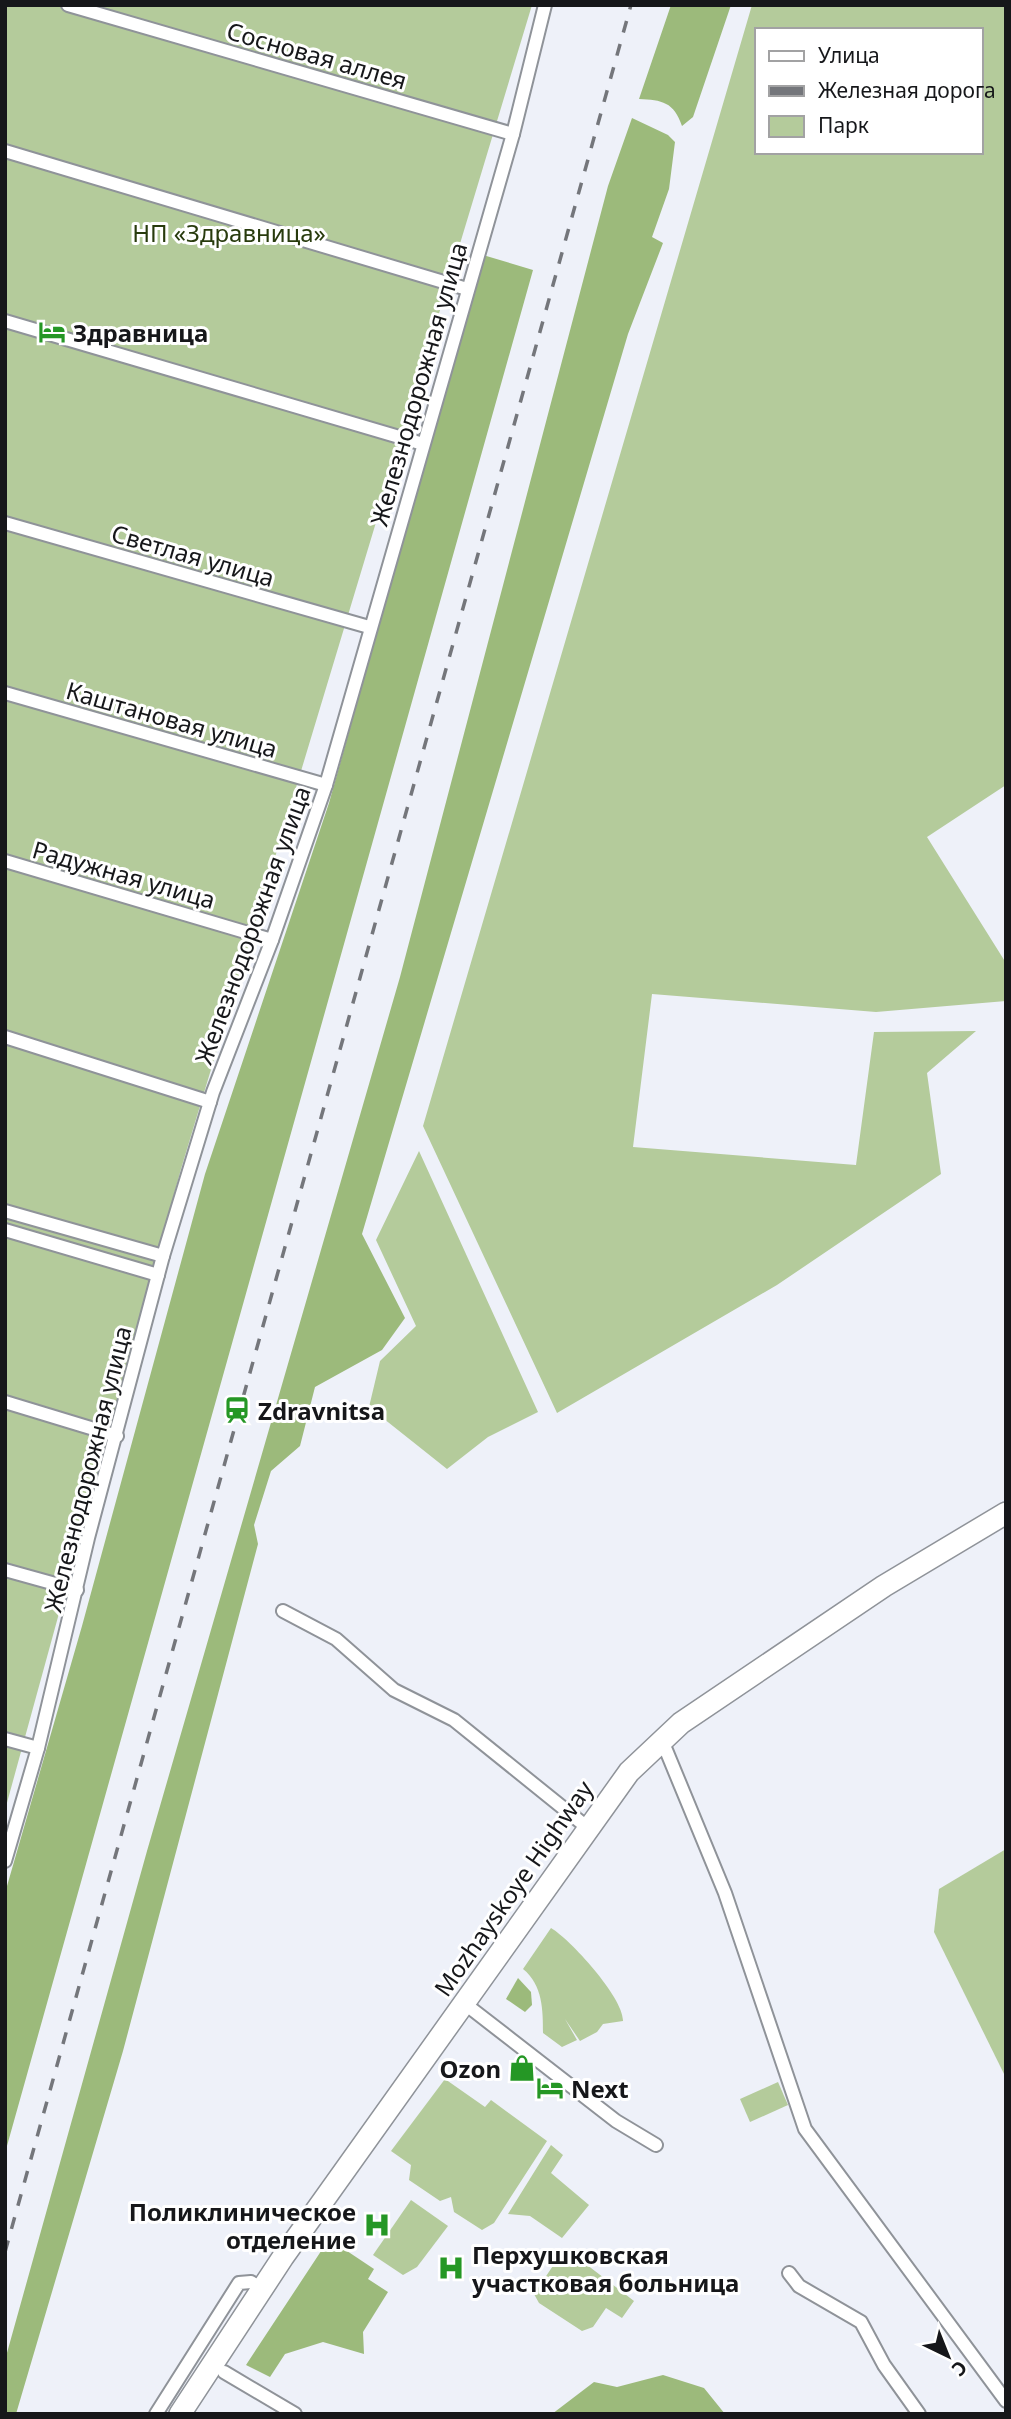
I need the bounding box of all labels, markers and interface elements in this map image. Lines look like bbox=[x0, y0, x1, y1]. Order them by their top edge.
street label: Сосновая аллея bbox=[223, 14, 411, 96]
legend bbox=[755, 28, 983, 154]
text: Улица bbox=[818, 41, 880, 69]
text: Железная дорога bbox=[818, 76, 996, 104]
text: Парк bbox=[818, 111, 869, 139]
park label: НП «Здравница» bbox=[132, 216, 326, 249]
street label: Железнодорожная улица bbox=[362, 238, 474, 530]
place label: Здравница bbox=[73, 316, 208, 349]
hotel icon: Здравница bbox=[37, 317, 67, 347]
street label: Светлая улица bbox=[108, 516, 278, 594]
street label: Каштановая улица bbox=[63, 673, 281, 765]
street label: Железнодорожная улица bbox=[186, 781, 318, 1069]
street label: Радужная улица bbox=[29, 832, 219, 916]
street label: Железнодорожная улица bbox=[35, 1322, 139, 1616]
place label: Zdravnitsa bbox=[258, 1394, 385, 1427]
station icon: Zdravnitsa bbox=[222, 1395, 252, 1425]
street label: Mozhayskoye Highway bbox=[426, 1773, 600, 2002]
place label: Ozon bbox=[440, 2052, 501, 2085]
shop icon: Ozon bbox=[507, 2053, 537, 2083]
place label: Next bbox=[571, 2072, 629, 2105]
hotel icon: Next bbox=[535, 2073, 565, 2103]
place label: Поликлиническое отделение bbox=[129, 2195, 356, 2256]
hospital icon: Поликлиническое отделение bbox=[362, 2210, 392, 2240]
place label: Перхушковская участковая больница bbox=[471, 2238, 739, 2299]
hospital icon: Перхушковская участковая больница bbox=[436, 2253, 466, 2283]
north arrow bbox=[913, 2321, 983, 2391]
text: С bbox=[946, 2355, 973, 2382]

